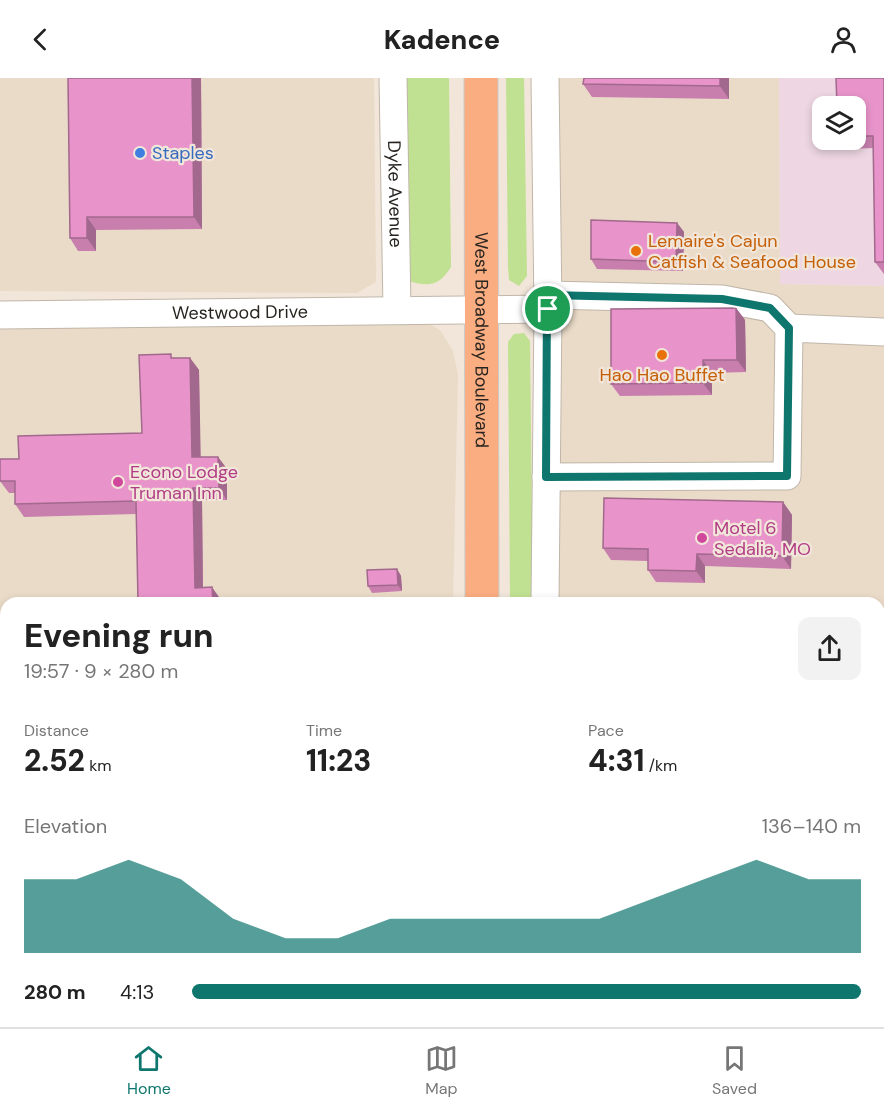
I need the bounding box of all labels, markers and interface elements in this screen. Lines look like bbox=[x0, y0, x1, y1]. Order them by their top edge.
text: Kadence bbox=[384, 22, 500, 57]
icon: back bbox=[24, 23, 57, 56]
icon: person bbox=[827, 23, 860, 56]
map controls bbox=[812, 96, 866, 150]
button: layers bbox=[812, 96, 866, 150]
street label: Dyke Avenue bbox=[382, 140, 408, 248]
place label: Staples bbox=[152, 141, 214, 165]
marker: Staples bbox=[133, 146, 147, 160]
place label: Lemaire's Cajun Catfish & Seafood House bbox=[648, 229, 856, 274]
street label: West Broadway Boulevard bbox=[469, 232, 494, 448]
marker: Lemaire's Cajun Catfish & Seafood House bbox=[629, 244, 643, 258]
pin bbox=[522, 283, 573, 334]
icon: arrive bbox=[531, 292, 564, 325]
street label: Westwood Drive bbox=[172, 300, 308, 325]
marker: Hao Hao Buffet bbox=[655, 348, 669, 362]
place label: Hao Hao Buffet bbox=[599, 363, 725, 387]
place label: Econo Lodge Truman Inn bbox=[130, 460, 238, 505]
marker: Econo Lodge Truman Inn bbox=[111, 475, 125, 489]
place label: Motel 6 Sedalia, MO bbox=[714, 516, 811, 561]
marker: Motel 6 Sedalia, MO bbox=[695, 531, 709, 545]
text: Evening run bbox=[24, 614, 213, 657]
button: share bbox=[798, 617, 861, 680]
text: 19:57 · 9 × 280 m bbox=[24, 658, 178, 684]
text: Distance bbox=[24, 720, 89, 741]
text: Time bbox=[306, 720, 342, 741]
text: Pace bbox=[588, 720, 624, 741]
text: 2.52 bbox=[24, 741, 85, 780]
text: 11:23 bbox=[306, 741, 371, 780]
text: 4:31 bbox=[588, 741, 644, 780]
text: km bbox=[85, 755, 112, 776]
text: /km bbox=[644, 755, 677, 776]
text: Elevation bbox=[24, 813, 107, 839]
text: 136–140 m bbox=[762, 813, 861, 839]
text: 280 m bbox=[24, 979, 86, 1005]
text: 4:13 bbox=[120, 979, 154, 1005]
tab: Home bbox=[127, 1042, 171, 1099]
tab: Map bbox=[425, 1042, 458, 1099]
tab: Saved bbox=[712, 1042, 757, 1099]

